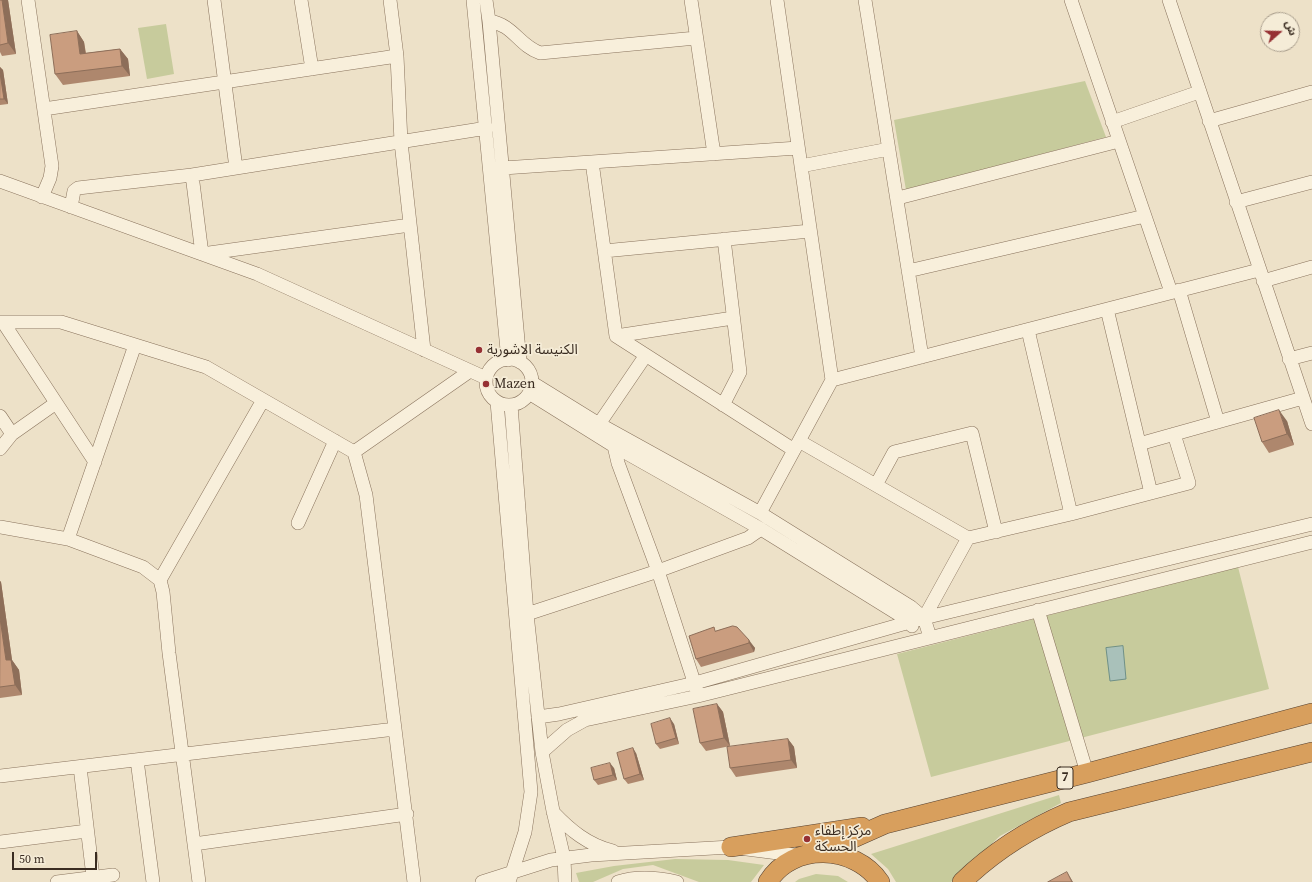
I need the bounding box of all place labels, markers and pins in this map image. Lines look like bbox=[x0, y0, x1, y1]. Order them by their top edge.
place label: الكنيسة الاشورية bbox=[487, 342, 578, 358]
marker: الكنيسة الاشورية bbox=[474, 345, 484, 355]
place label: Mazen bbox=[494, 376, 535, 392]
marker: Mazen bbox=[481, 379, 491, 389]
place label: مركز إطفاء الحسكة bbox=[815, 823, 871, 856]
marker: مركز إطفاء الحسكة bbox=[802, 834, 812, 844]

